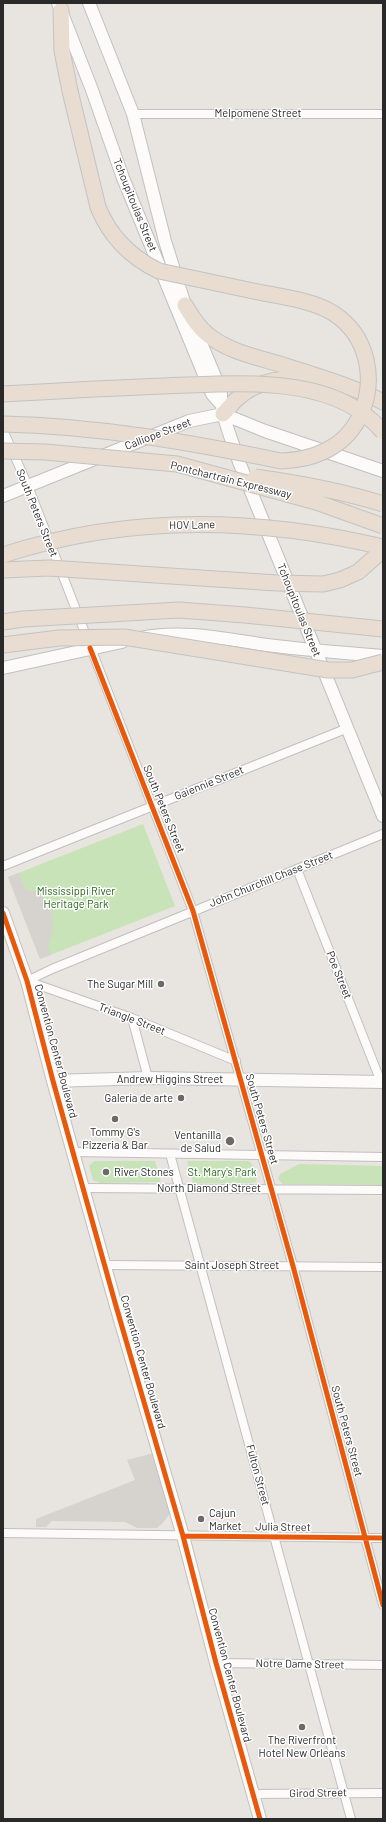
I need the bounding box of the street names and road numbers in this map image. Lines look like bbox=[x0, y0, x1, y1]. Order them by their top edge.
street label: Melpomene Street bbox=[214, 106, 302, 120]
street label: Tchoupitoulas Street bbox=[110, 157, 160, 253]
street label: Calliope Street bbox=[123, 415, 193, 453]
street label: Pontchartrain Expressway bbox=[169, 459, 293, 501]
street label: South Peters Street bbox=[13, 467, 61, 559]
street label: HOV Lane bbox=[169, 518, 215, 532]
street label: Tchoupitoulas Street bbox=[274, 562, 324, 658]
street label: South Peters Street bbox=[140, 763, 188, 855]
street label: Gaiennie Street bbox=[172, 763, 246, 803]
street label: John Churchill Chase Street bbox=[207, 848, 335, 910]
street label: Poe Street bbox=[323, 949, 355, 1001]
street label: Convention Center Boulevard bbox=[32, 982, 80, 1120]
street label: Triangle Street bbox=[97, 1000, 167, 1038]
street label: Andrew Higgins Street bbox=[117, 1072, 223, 1086]
street label: South Peters Street bbox=[243, 1072, 281, 1166]
street label: North Diamond Street bbox=[157, 1181, 261, 1195]
street label: Saint Joseph Street bbox=[185, 1258, 279, 1272]
street label: Convention Center Boulevard bbox=[118, 1294, 168, 1430]
street label: South Peters Street bbox=[328, 1384, 366, 1478]
street label: Fulton Street bbox=[244, 1443, 272, 1507]
street label: Julia Street bbox=[255, 1520, 311, 1534]
street label: Convention Center Boulevard bbox=[206, 1606, 254, 1744]
street label: Notre Dame Street bbox=[255, 1657, 345, 1671]
street label: Girod Street bbox=[289, 1786, 347, 1800]

